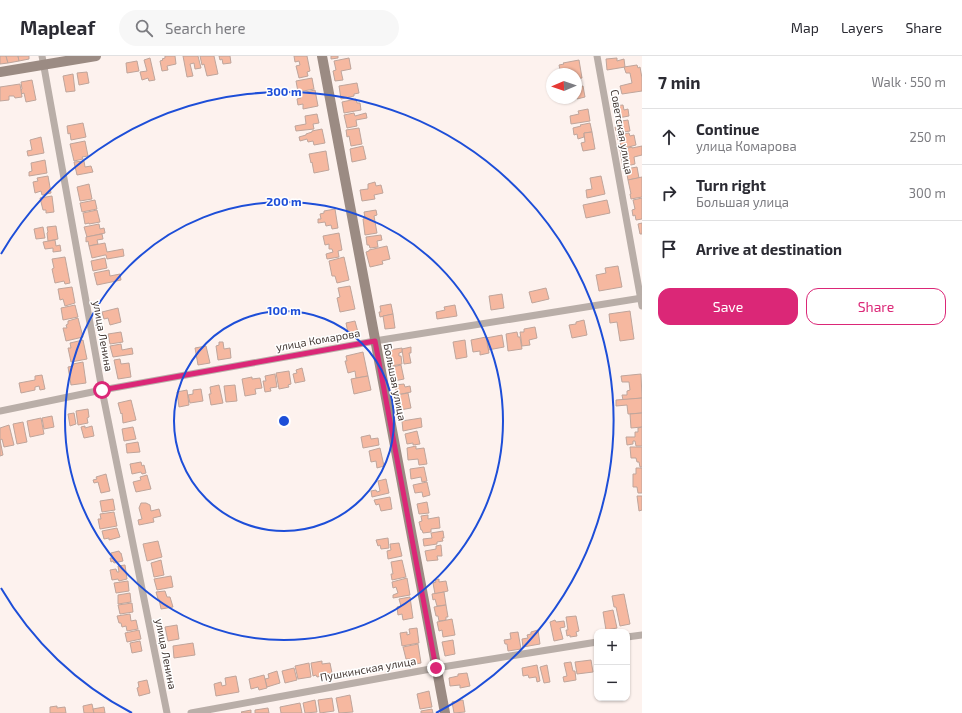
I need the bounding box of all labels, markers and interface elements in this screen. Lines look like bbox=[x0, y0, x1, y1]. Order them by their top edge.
search box bbox=[119, 10, 399, 46]
text: Mapleaf bbox=[20, 16, 95, 39]
icon: search bbox=[133, 17, 155, 39]
text: Search here bbox=[165, 19, 246, 37]
text: Map bbox=[791, 19, 819, 36]
text: Layers bbox=[841, 19, 883, 36]
text: Share bbox=[905, 19, 942, 36]
north arrow bbox=[546, 68, 582, 104]
text: 7 min bbox=[658, 72, 701, 92]
text: Walk · 550 m bbox=[871, 74, 946, 90]
text: 300 m bbox=[266, 84, 302, 98]
street label: Советская улица bbox=[608, 88, 636, 176]
text: Continue bbox=[696, 120, 759, 138]
icon: ahead bbox=[658, 126, 680, 148]
text: 250 m bbox=[910, 129, 946, 145]
text: улица Комарова bbox=[696, 138, 797, 154]
text: Turn right bbox=[696, 176, 766, 194]
icon: right bbox=[658, 182, 680, 204]
text: 300 m bbox=[909, 185, 946, 201]
text: 200 m bbox=[266, 194, 302, 208]
text: Большая улица bbox=[696, 194, 789, 210]
icon: arrive bbox=[658, 238, 680, 260]
text: Arrive at destination bbox=[696, 240, 842, 258]
button: Save bbox=[658, 288, 798, 325]
button: Share bbox=[806, 288, 946, 325]
street label: улица Ленина bbox=[90, 300, 116, 372]
text: 100 m bbox=[267, 303, 301, 317]
street label: улица Комарова bbox=[275, 326, 361, 354]
street label: Большая улица bbox=[381, 342, 409, 422]
route start bbox=[93, 381, 111, 399]
centre of rings bbox=[277, 414, 291, 428]
street label: улица Ленина bbox=[152, 618, 180, 690]
map controls bbox=[594, 629, 630, 701]
button: + bbox=[594, 629, 630, 665]
street label: Пушкинская улица bbox=[319, 654, 417, 684]
route end bbox=[427, 659, 445, 677]
button: − bbox=[594, 665, 630, 701]

